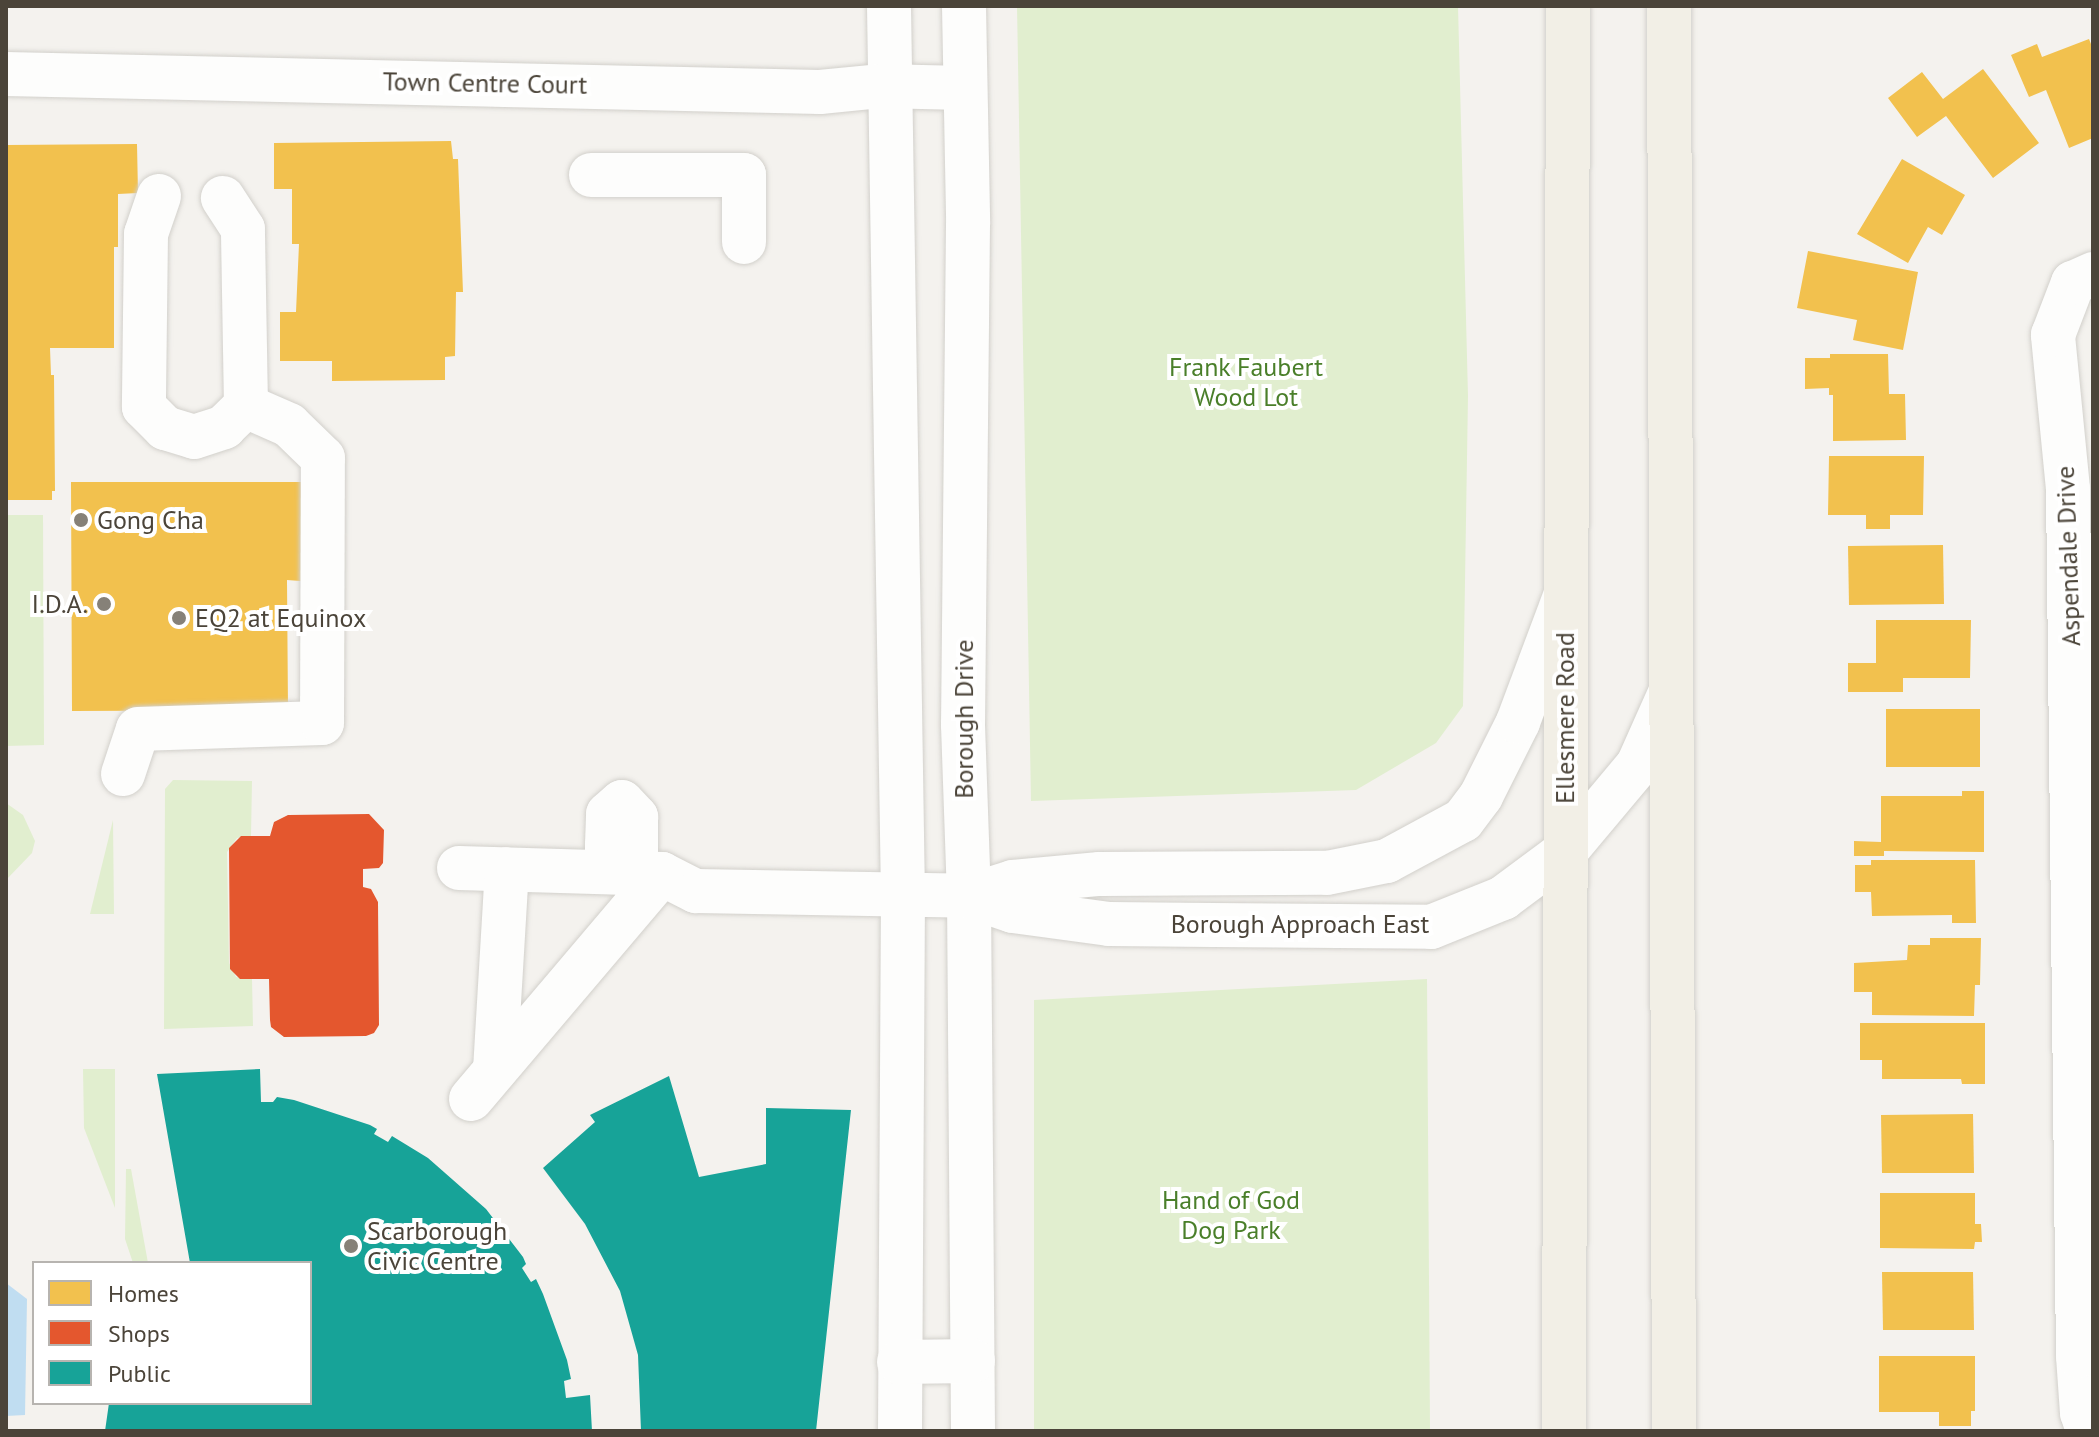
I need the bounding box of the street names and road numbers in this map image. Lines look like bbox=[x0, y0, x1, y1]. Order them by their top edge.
street label: Town Centre Court bbox=[382, 66, 588, 100]
street label: Aspendale Drive bbox=[2049, 465, 2087, 647]
street label: Ellesmere Road bbox=[1549, 632, 1581, 804]
street label: Borough Drive bbox=[948, 639, 980, 799]
street label: Borough Approach East bbox=[1170, 908, 1430, 940]

